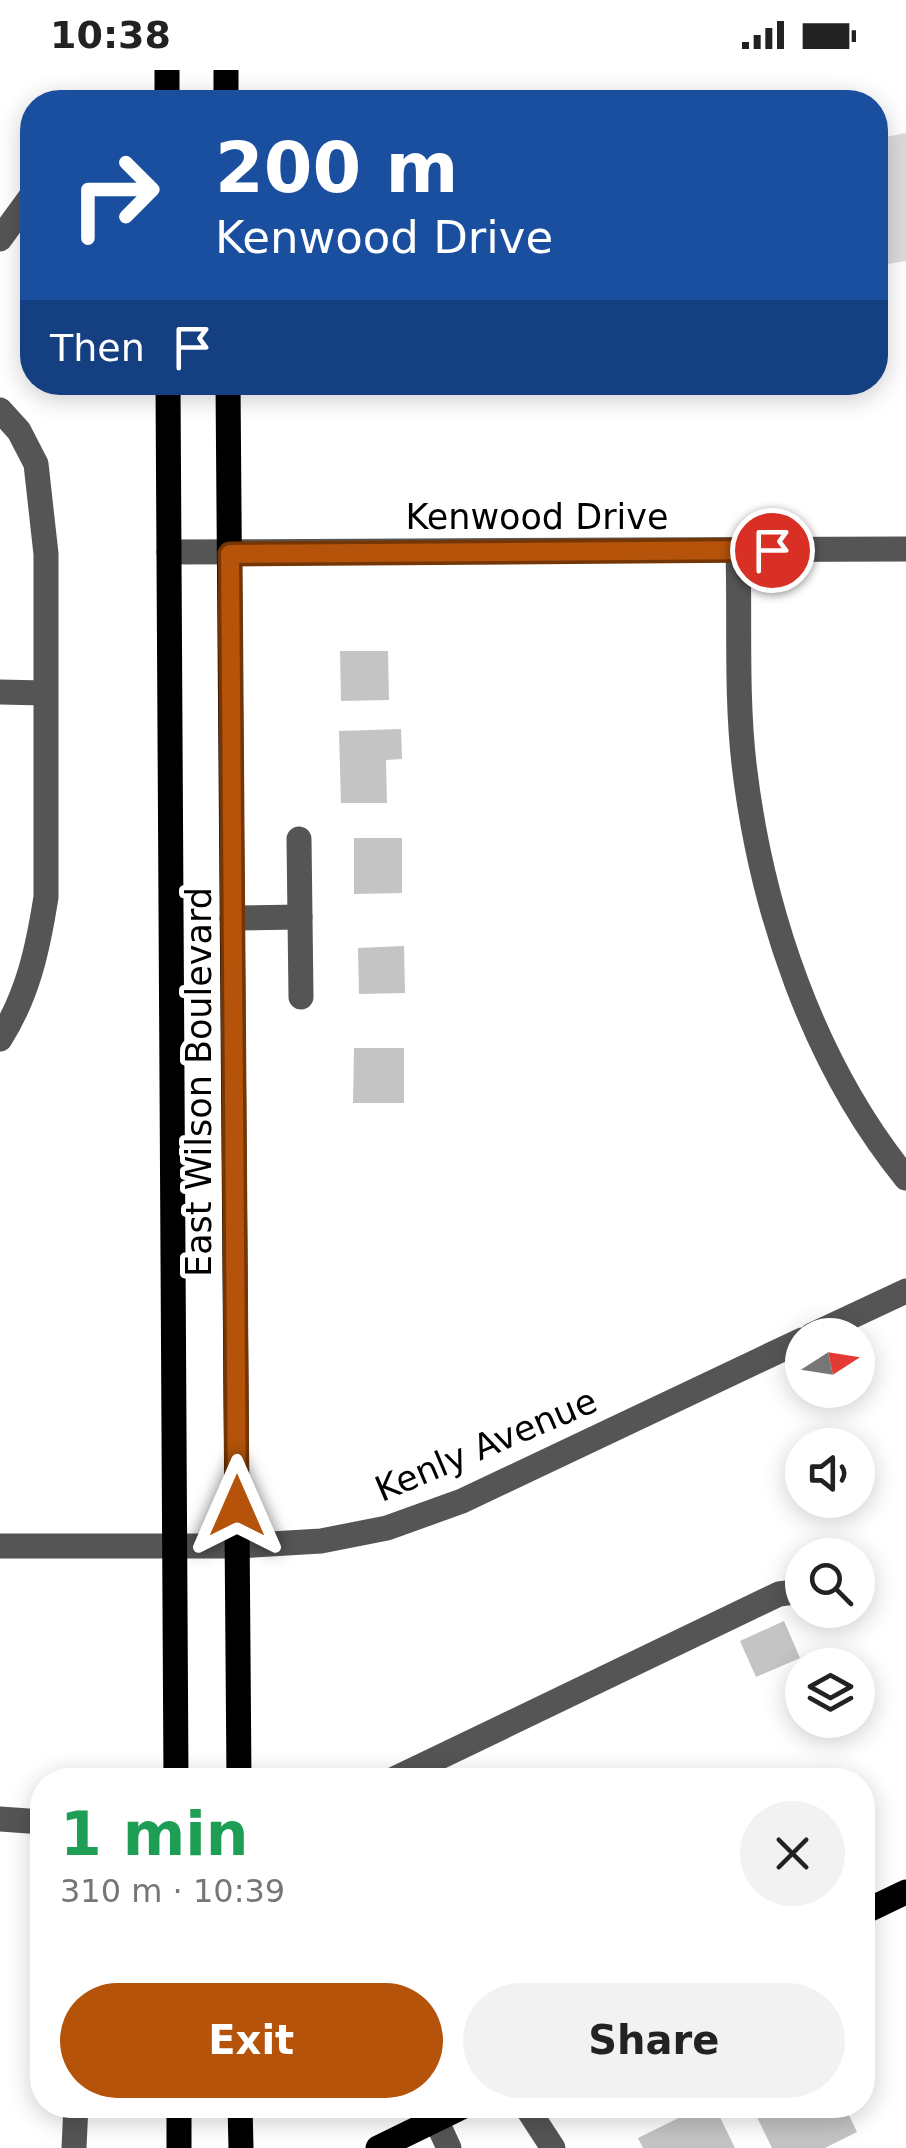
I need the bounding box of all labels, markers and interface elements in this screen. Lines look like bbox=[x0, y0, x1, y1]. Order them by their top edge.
text: 10:38 bbox=[50, 13, 171, 57]
text: 200 m bbox=[215, 127, 458, 209]
icon: right bbox=[50, 130, 180, 260]
text: Kenwood Drive bbox=[215, 211, 553, 264]
icon: arrive bbox=[165, 320, 220, 375]
text: Then bbox=[50, 326, 145, 370]
street label: Kenwood Drive bbox=[405, 497, 669, 537]
pin bbox=[730, 508, 815, 593]
icon: arrive bbox=[745, 523, 800, 578]
street label: East Wilson Boulevard bbox=[179, 887, 219, 1277]
north arrow bbox=[785, 1318, 875, 1408]
map controls bbox=[785, 1318, 875, 1738]
street label: Kenly Avenue bbox=[369, 1380, 603, 1510]
button: sound bbox=[785, 1428, 875, 1518]
position arrow bbox=[185, 1454, 289, 1558]
button: search bbox=[785, 1538, 875, 1628]
button: layers bbox=[785, 1648, 875, 1738]
text: 1 min bbox=[60, 1799, 248, 1869]
button: close bbox=[740, 1801, 845, 1906]
text: 310 m · 10:39 bbox=[60, 1872, 285, 1910]
button: Exit bbox=[60, 1983, 443, 2098]
button: Share bbox=[463, 1983, 845, 2098]

